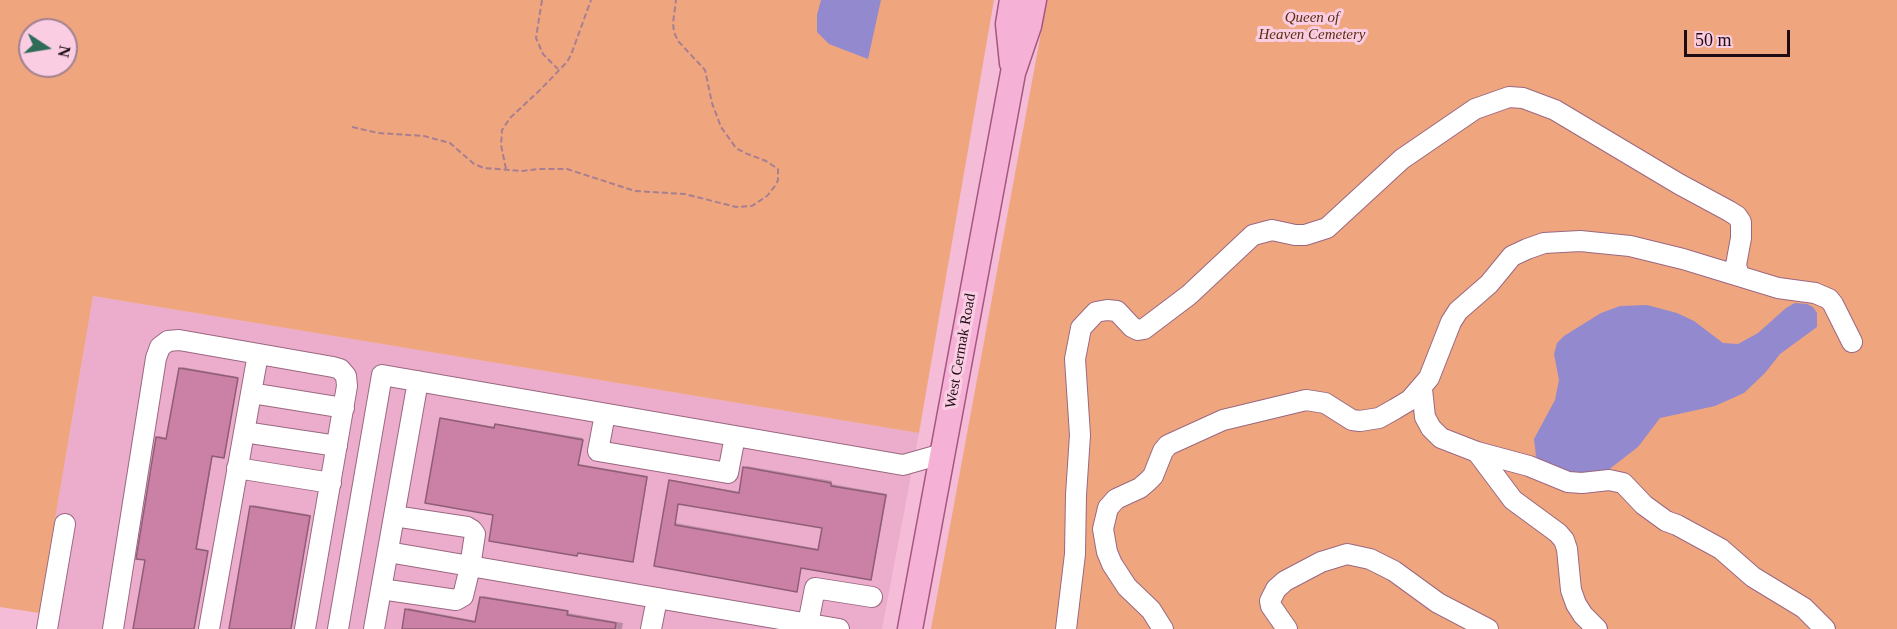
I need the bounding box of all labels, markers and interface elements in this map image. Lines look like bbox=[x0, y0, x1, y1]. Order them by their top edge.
park label: Queen of Heaven Cemetery bbox=[1258, 9, 1366, 44]
north arrow bbox=[18, 18, 78, 78]
scale bar bbox=[1687, 18, 1794, 56]
text: 50 m bbox=[1695, 30, 1732, 50]
text: N bbox=[55, 44, 74, 59]
street label: West Cermak Road bbox=[942, 292, 980, 410]

